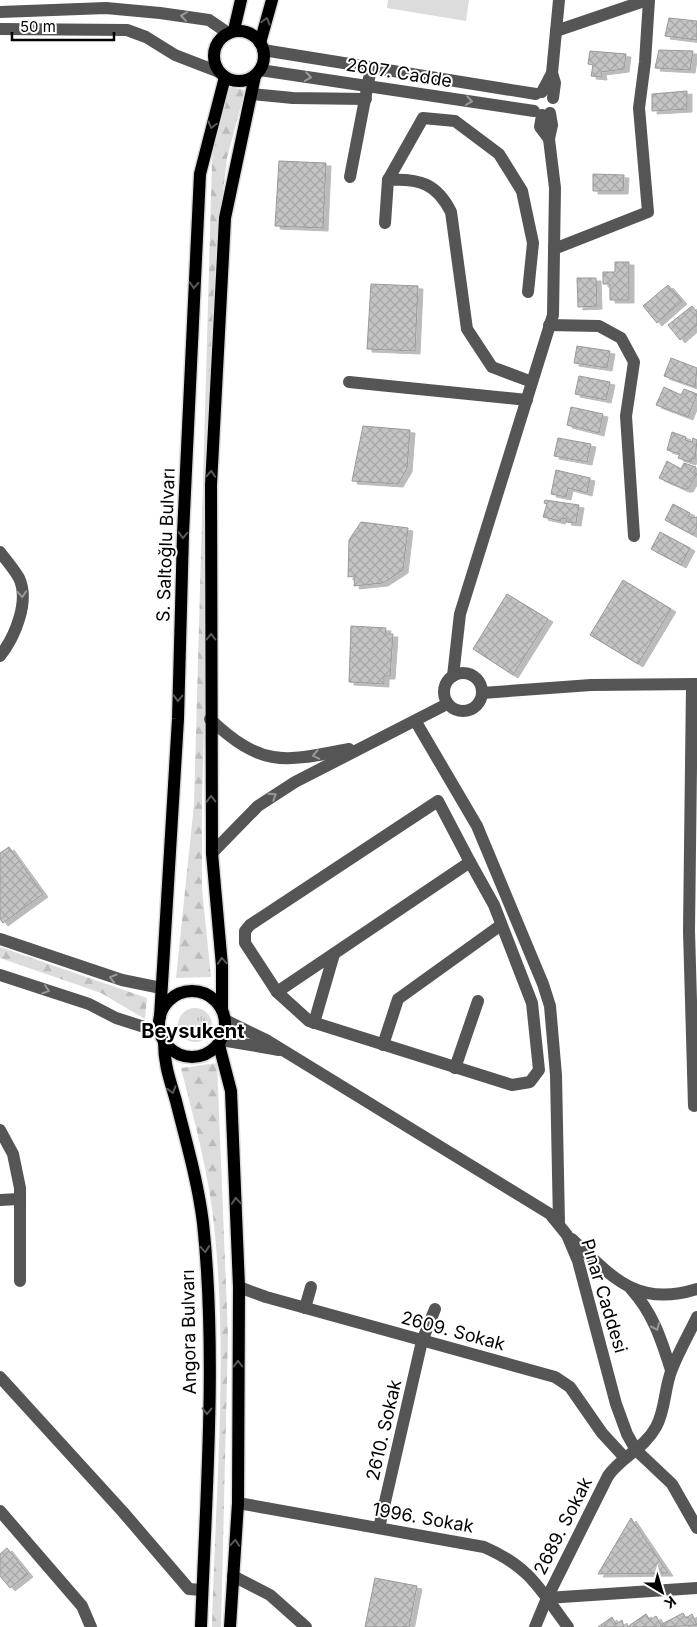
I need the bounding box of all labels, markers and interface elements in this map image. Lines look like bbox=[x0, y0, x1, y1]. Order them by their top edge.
scale bar bbox=[12, 10, 115, 42]
one-way arrow bbox=[179, 12, 188, 22]
text: 50 m bbox=[20, 17, 56, 36]
one-way arrow bbox=[261, 18, 271, 26]
street label: 2607. Cadde bbox=[345, 54, 454, 91]
one-way arrow bbox=[304, 72, 312, 82]
one-way arrow bbox=[464, 96, 473, 106]
one-way arrow bbox=[208, 120, 218, 128]
one-way arrow bbox=[188, 282, 199, 290]
street label: S. Saltoğlu Bulvarı bbox=[152, 468, 179, 622]
one-way arrow bbox=[206, 470, 217, 478]
one-way arrow bbox=[178, 532, 188, 539]
one-way arrow bbox=[16, 590, 27, 598]
one-way arrow bbox=[206, 633, 216, 640]
one-way arrow bbox=[173, 694, 184, 702]
one-way arrow bbox=[312, 750, 321, 760]
one-way arrow bbox=[267, 793, 277, 802]
one-way arrow bbox=[206, 795, 216, 803]
one-way arrow bbox=[216, 957, 227, 965]
one-way arrow bbox=[109, 973, 118, 983]
one-way arrow bbox=[42, 984, 50, 994]
district label: Beysukent bbox=[141, 1019, 245, 1043]
one-way arrow bbox=[167, 1085, 177, 1093]
one-way arrow bbox=[231, 1197, 242, 1205]
street label: Pınar Caddesi bbox=[577, 1236, 632, 1355]
one-way arrow bbox=[199, 1245, 210, 1253]
street label: Angora Bulvarı bbox=[177, 1269, 200, 1395]
street label: 2609. Sokak bbox=[399, 1307, 507, 1354]
one-way arrow bbox=[650, 1322, 661, 1331]
one-way arrow bbox=[233, 1359, 243, 1367]
street label: 2610. Sokak bbox=[362, 1377, 405, 1482]
one-way arrow bbox=[202, 1407, 213, 1415]
street label: 2689. Sokak bbox=[529, 1473, 596, 1578]
street label: 1996. Sokak bbox=[371, 1498, 476, 1537]
one-way arrow bbox=[229, 1539, 240, 1547]
north arrow bbox=[637, 1567, 687, 1617]
text: K bbox=[661, 1593, 680, 1612]

